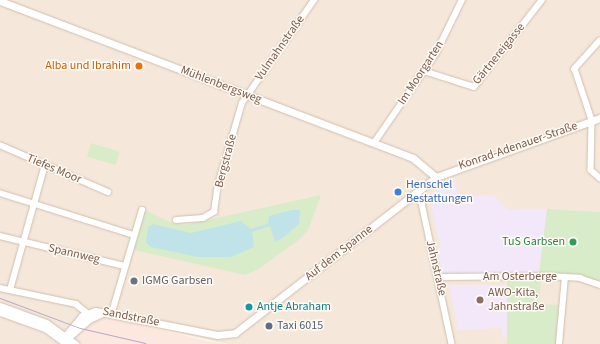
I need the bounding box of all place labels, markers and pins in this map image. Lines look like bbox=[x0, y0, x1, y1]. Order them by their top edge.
place label: Alba und Ibrahim bbox=[45, 59, 131, 73]
marker: Alba und Ibrahim bbox=[134, 61, 144, 71]
place label: Henschel Bestattungen bbox=[406, 178, 473, 206]
marker: Henschel Bestattungen bbox=[393, 187, 403, 197]
place label: TuS Garbsen bbox=[502, 235, 565, 249]
marker: TuS Garbsen bbox=[568, 237, 578, 247]
place label: IGMG Garbsen bbox=[142, 274, 213, 288]
marker: IGMG Garbsen bbox=[129, 276, 139, 286]
place label: AWO-Kita, Jahnstraße bbox=[488, 286, 545, 314]
marker: AWO-Kita, Jahnstraße bbox=[475, 295, 485, 305]
place label: Antje Abraham bbox=[257, 300, 331, 314]
marker: Antje Abraham bbox=[244, 302, 254, 312]
place label: Taxi 6015 bbox=[277, 319, 323, 333]
marker: Taxi 6015 bbox=[264, 321, 274, 331]

